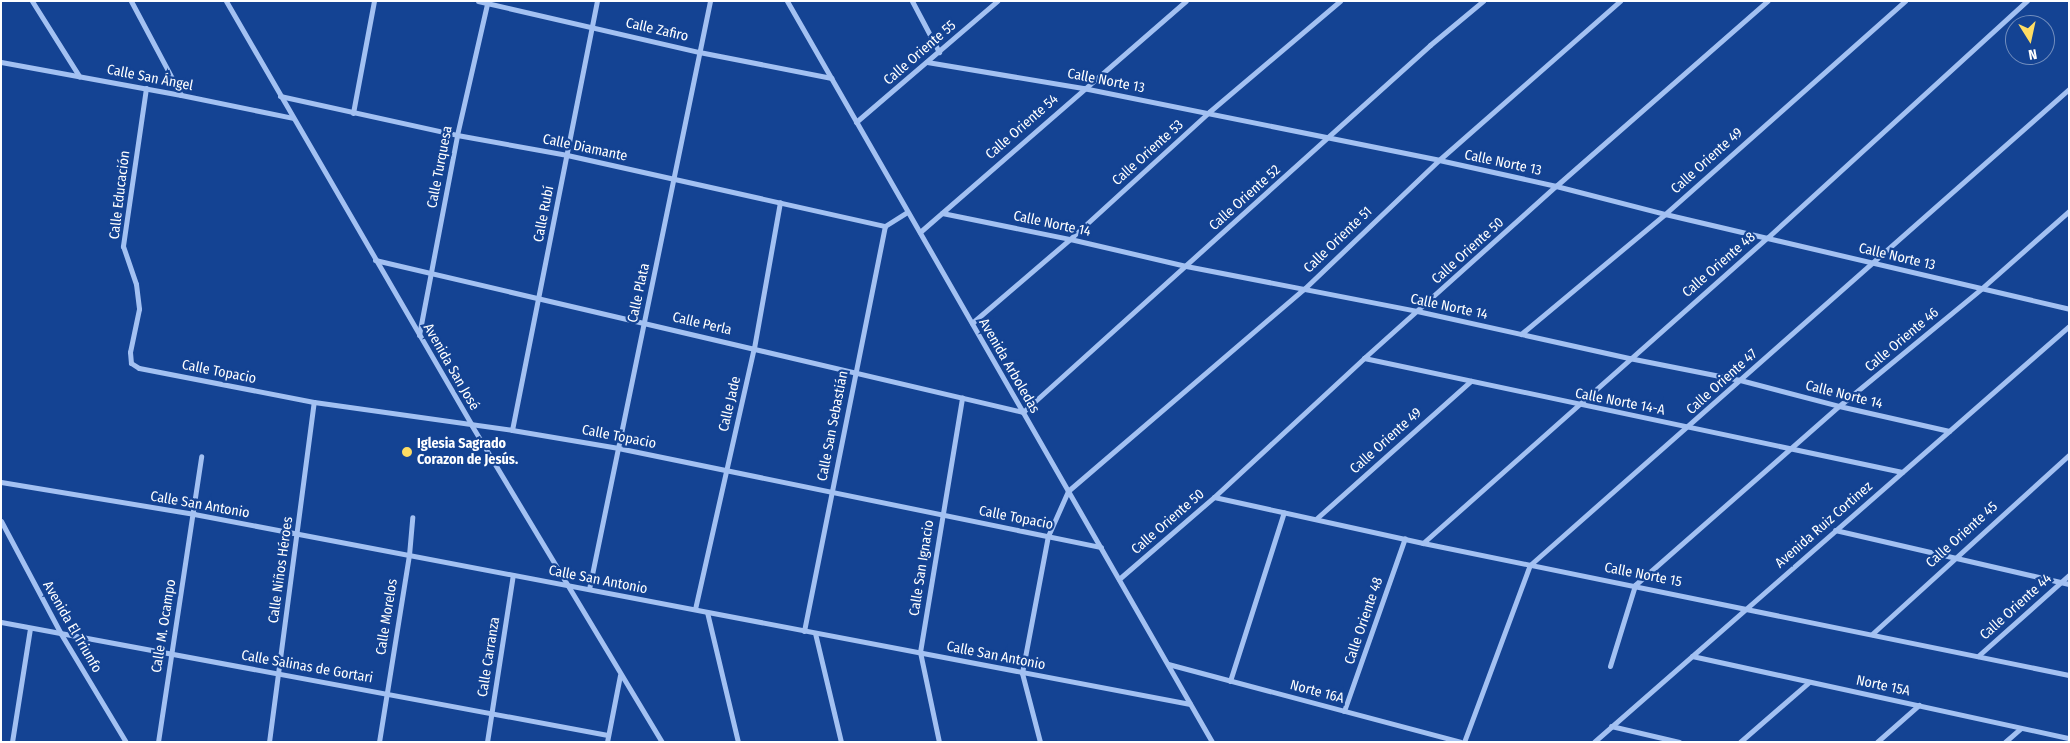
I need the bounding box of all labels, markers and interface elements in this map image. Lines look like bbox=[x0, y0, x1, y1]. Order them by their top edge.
street label: Calle Zafiro bbox=[624, 15, 690, 45]
north arrow bbox=[2005, 15, 2055, 65]
street label: Calle Oriente 55 bbox=[880, 17, 960, 89]
text: N bbox=[2027, 45, 2038, 63]
street label: Calle San Ángel bbox=[105, 61, 195, 95]
street label: Calle Norte 13 bbox=[1066, 65, 1146, 97]
street label: Calle Oriente 54 bbox=[982, 91, 1062, 163]
street label: Calle Oriente 53 bbox=[1109, 117, 1187, 189]
street label: Calle Turquesa bbox=[424, 124, 456, 210]
street label: Calle Oriente 49 bbox=[1668, 124, 1746, 198]
street label: Calle Diamante bbox=[541, 131, 629, 165]
street label: Calle Norte 13 bbox=[1463, 147, 1543, 179]
street label: Calle Educación bbox=[106, 150, 134, 240]
street label: Calle Oriente 52 bbox=[1206, 162, 1284, 234]
street label: Calle Rubí bbox=[530, 184, 558, 244]
street label: Calle Oriente 51 bbox=[1300, 203, 1376, 277]
street label: Calle Norte 14 bbox=[1012, 208, 1092, 240]
street label: Calle Oriente 50 bbox=[1429, 214, 1507, 288]
street label: Calle Oriente 48 bbox=[1679, 229, 1759, 301]
street label: Calle Norte 13 bbox=[1857, 240, 1937, 274]
street label: Calle Plata bbox=[625, 262, 653, 324]
street label: Calle Norte 14 bbox=[1409, 291, 1489, 323]
street label: Calle Oriente 46 bbox=[1862, 304, 1942, 376]
street label: Calle Perla bbox=[671, 309, 733, 339]
street label: Avenida Arboledas bbox=[975, 316, 1043, 416]
street label: Avenida San José bbox=[419, 321, 483, 413]
street label: Calle Oriente 47 bbox=[1683, 346, 1761, 418]
street label: Calle Topacio bbox=[180, 357, 258, 387]
street label: Calle San Sebastián bbox=[814, 369, 852, 483]
street label: Calle Jade bbox=[715, 375, 745, 433]
street label: Calle Norte 14 bbox=[1804, 377, 1884, 413]
street label: Calle Norte 14-A bbox=[1574, 385, 1666, 419]
street label: Calle Oriente 49 bbox=[1347, 404, 1425, 478]
street label: Calle Topacio bbox=[580, 422, 658, 452]
place label: Iglesia Sagrado Corazon de Jesús. bbox=[417, 436, 518, 468]
marker: Iglesia Sagrado Corazon de Jesús. bbox=[401, 446, 413, 458]
street label: Avenida Ruiz Cortinez bbox=[1772, 478, 1876, 572]
street label: Calle Oriente 50 bbox=[1128, 486, 1208, 558]
street label: Calle San Antonio bbox=[149, 488, 251, 522]
street label: Calle Oriente 45 bbox=[1923, 499, 2001, 571]
street label: Calle Topacio bbox=[977, 503, 1055, 533]
street label: Calle Niños Héroes bbox=[265, 516, 297, 624]
street label: Calle San Ignacio bbox=[906, 519, 938, 617]
street label: Calle Norte 15 bbox=[1603, 559, 1683, 591]
street label: Calle San Antonio bbox=[547, 562, 649, 598]
street label: Calle Oriente 44 bbox=[1977, 570, 2055, 644]
street label: Calle Oriente 48 bbox=[1341, 575, 1387, 667]
street label: Avenida El Triunfo bbox=[39, 578, 105, 676]
street label: Calle M. Ocampo bbox=[148, 578, 180, 674]
street label: Calle Morelos bbox=[373, 578, 401, 656]
street label: Calle Carranza bbox=[474, 616, 504, 698]
street label: Calle San Antonio bbox=[945, 638, 1047, 674]
street label: Calle Salinas de Gortari bbox=[240, 647, 374, 687]
street label: Norte 15A bbox=[1855, 672, 1911, 700]
street label: Norte 16A bbox=[1288, 677, 1346, 707]

